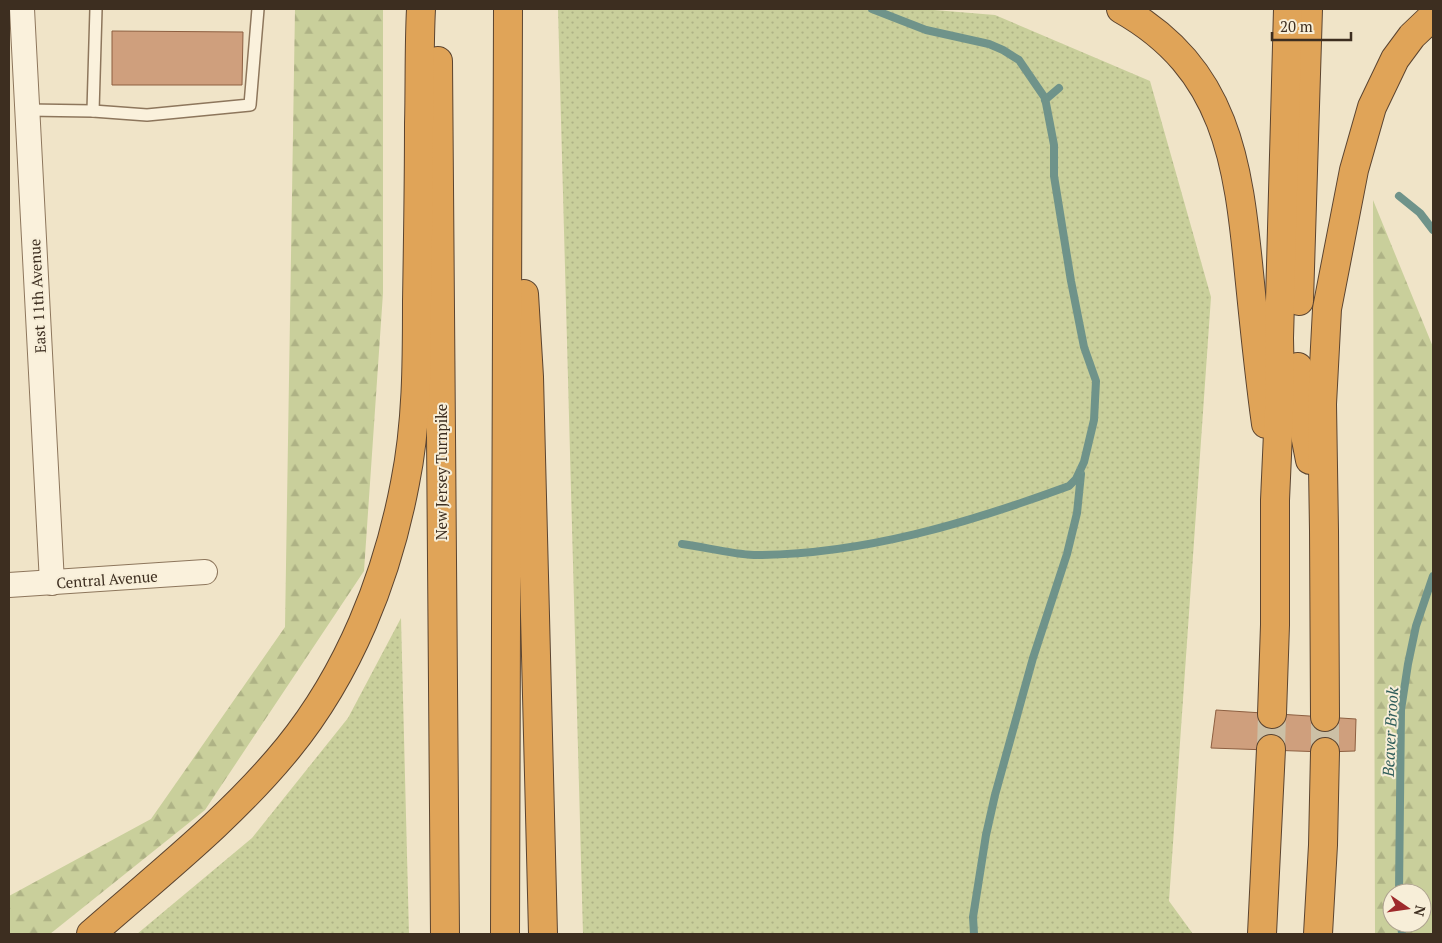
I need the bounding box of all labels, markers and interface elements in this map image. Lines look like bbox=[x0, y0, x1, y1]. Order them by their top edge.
scale bar bbox=[1272, 10, 1351, 42]
text: 20 m bbox=[1280, 16, 1313, 36]
street label: East 11th Avenue bbox=[24, 238, 50, 354]
street label: New Jersey Turnpike bbox=[431, 404, 451, 540]
street label: Central Avenue bbox=[56, 565, 158, 593]
water label: Beaver Brook bbox=[1377, 686, 1403, 778]
north arrow bbox=[1382, 883, 1432, 933]
text: N bbox=[1410, 904, 1431, 919]

